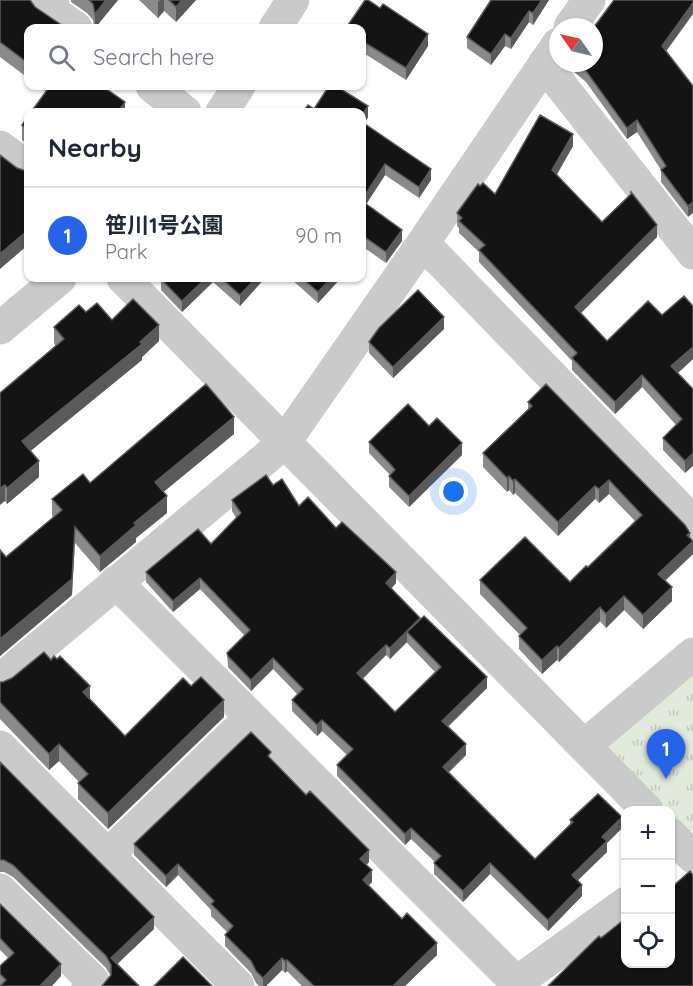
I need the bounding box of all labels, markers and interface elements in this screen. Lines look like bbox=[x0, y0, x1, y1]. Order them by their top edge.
north arrow bbox=[549, 18, 603, 72]
search box bbox=[24, 24, 366, 90]
icon: search bbox=[45, 41, 78, 74]
text: Search here bbox=[93, 43, 214, 71]
text: Nearby bbox=[48, 131, 142, 164]
text: 笹川1号公園 bbox=[105, 211, 224, 239]
text: 1 bbox=[64, 223, 71, 248]
text: 90 m bbox=[295, 223, 342, 248]
text: Park bbox=[105, 239, 147, 264]
your location bbox=[439, 477, 468, 506]
pin: 1 bbox=[646, 730, 686, 779]
map controls bbox=[621, 806, 675, 968]
button: + bbox=[621, 806, 675, 860]
button: − bbox=[621, 860, 675, 914]
button: locate bbox=[621, 914, 675, 968]

